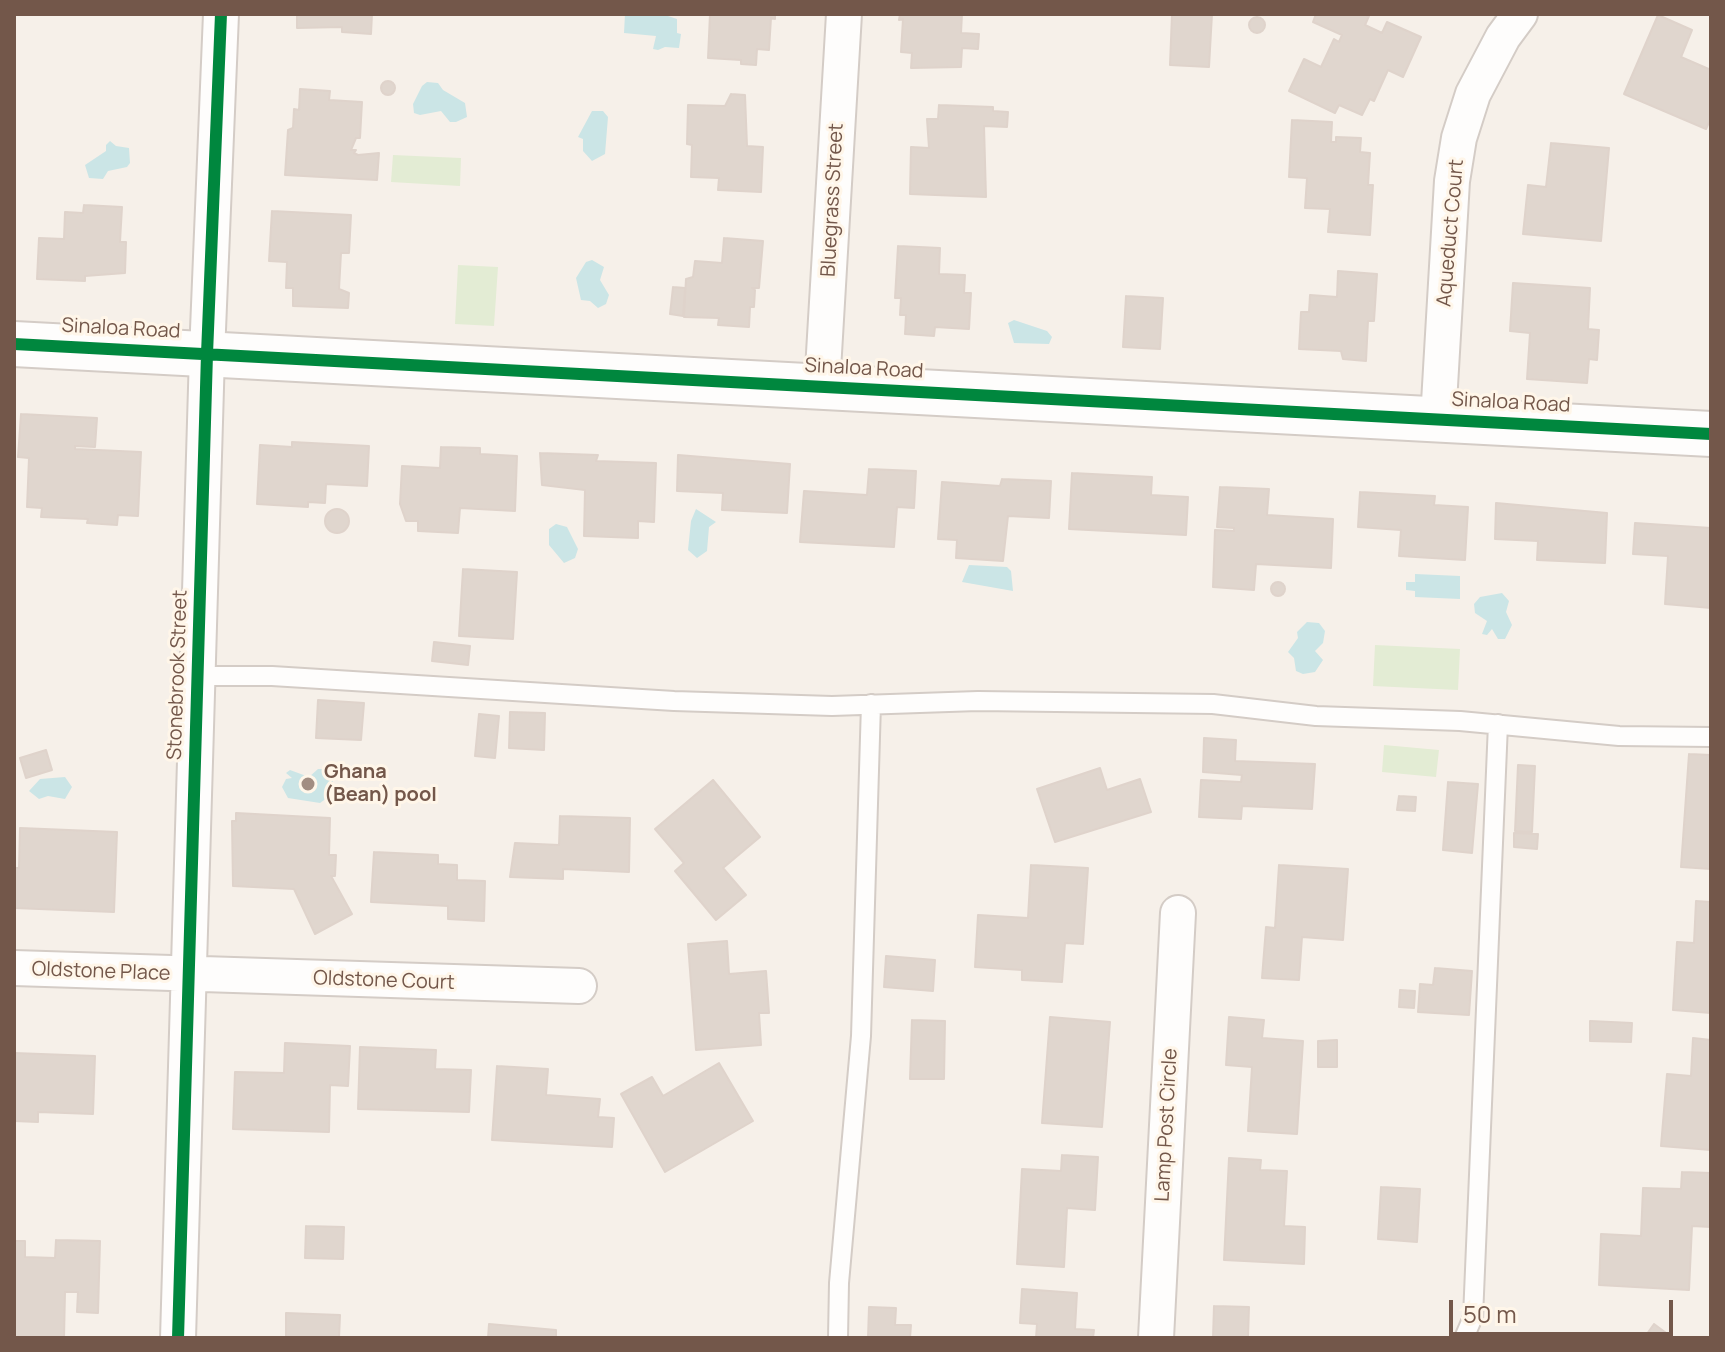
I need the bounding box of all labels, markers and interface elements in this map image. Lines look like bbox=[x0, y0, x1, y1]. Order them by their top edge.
street label: Bluegrass Street bbox=[817, 122, 849, 278]
street label: Aqueduct Court bbox=[1433, 158, 1469, 308]
street label: Sinaloa Road bbox=[61, 314, 181, 344]
street label: Sinaloa Road bbox=[804, 354, 924, 384]
street label: Sinaloa Road bbox=[1451, 388, 1571, 418]
street label: Stonebrook Street bbox=[163, 589, 193, 761]
place label: Ghana (Bean) pool bbox=[324, 760, 437, 807]
marker: Ghana (Bean) pool bbox=[299, 775, 317, 793]
street label: Oldstone Place bbox=[31, 958, 171, 986]
street label: Oldstone Court bbox=[313, 967, 455, 995]
street label: Lamp Post Circle bbox=[1151, 1048, 1183, 1202]
scale bar bbox=[1453, 1284, 1677, 1334]
text: 50 m bbox=[1463, 1297, 1517, 1330]

